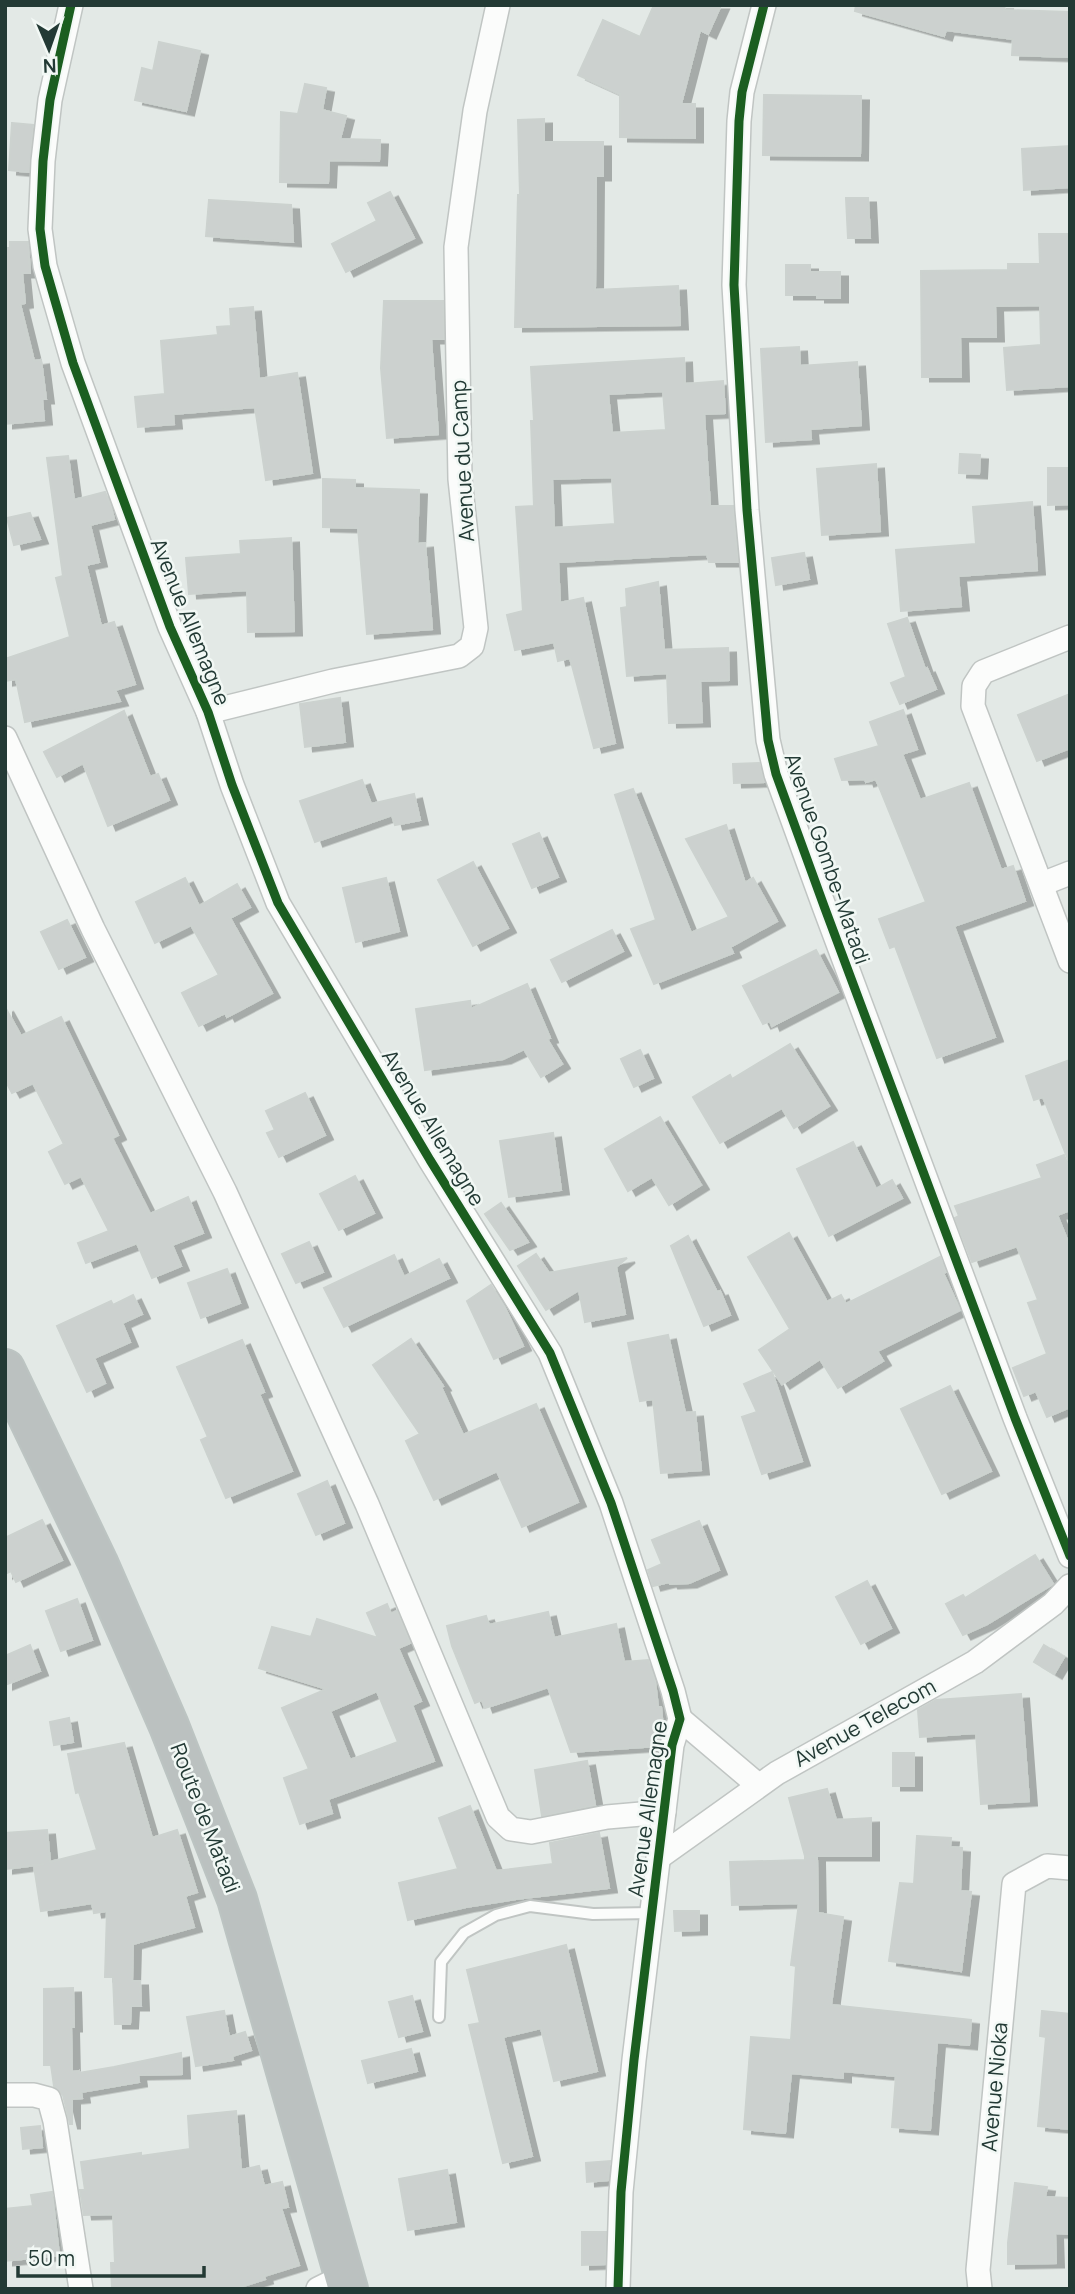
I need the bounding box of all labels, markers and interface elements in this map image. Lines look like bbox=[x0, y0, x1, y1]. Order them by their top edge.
north arrow bbox=[14, 14, 84, 84]
text: N bbox=[42, 53, 57, 79]
street label: Avenue du Camp bbox=[444, 379, 480, 543]
street label: Avenue Allemagne bbox=[145, 534, 237, 709]
street label: Avenue Gombe-Matadi bbox=[779, 749, 877, 968]
street label: Avenue Allemagne bbox=[376, 1044, 492, 1211]
street label: Avenue Telecom bbox=[789, 1672, 940, 1773]
street label: Avenue Allemagne bbox=[621, 1719, 673, 1899]
street label: Route de Matadi bbox=[165, 1739, 247, 1897]
street label: Avenue Nioka bbox=[974, 2021, 1014, 2153]
scale bar bbox=[18, 2234, 203, 2278]
text: 50 m bbox=[28, 2244, 75, 2272]

